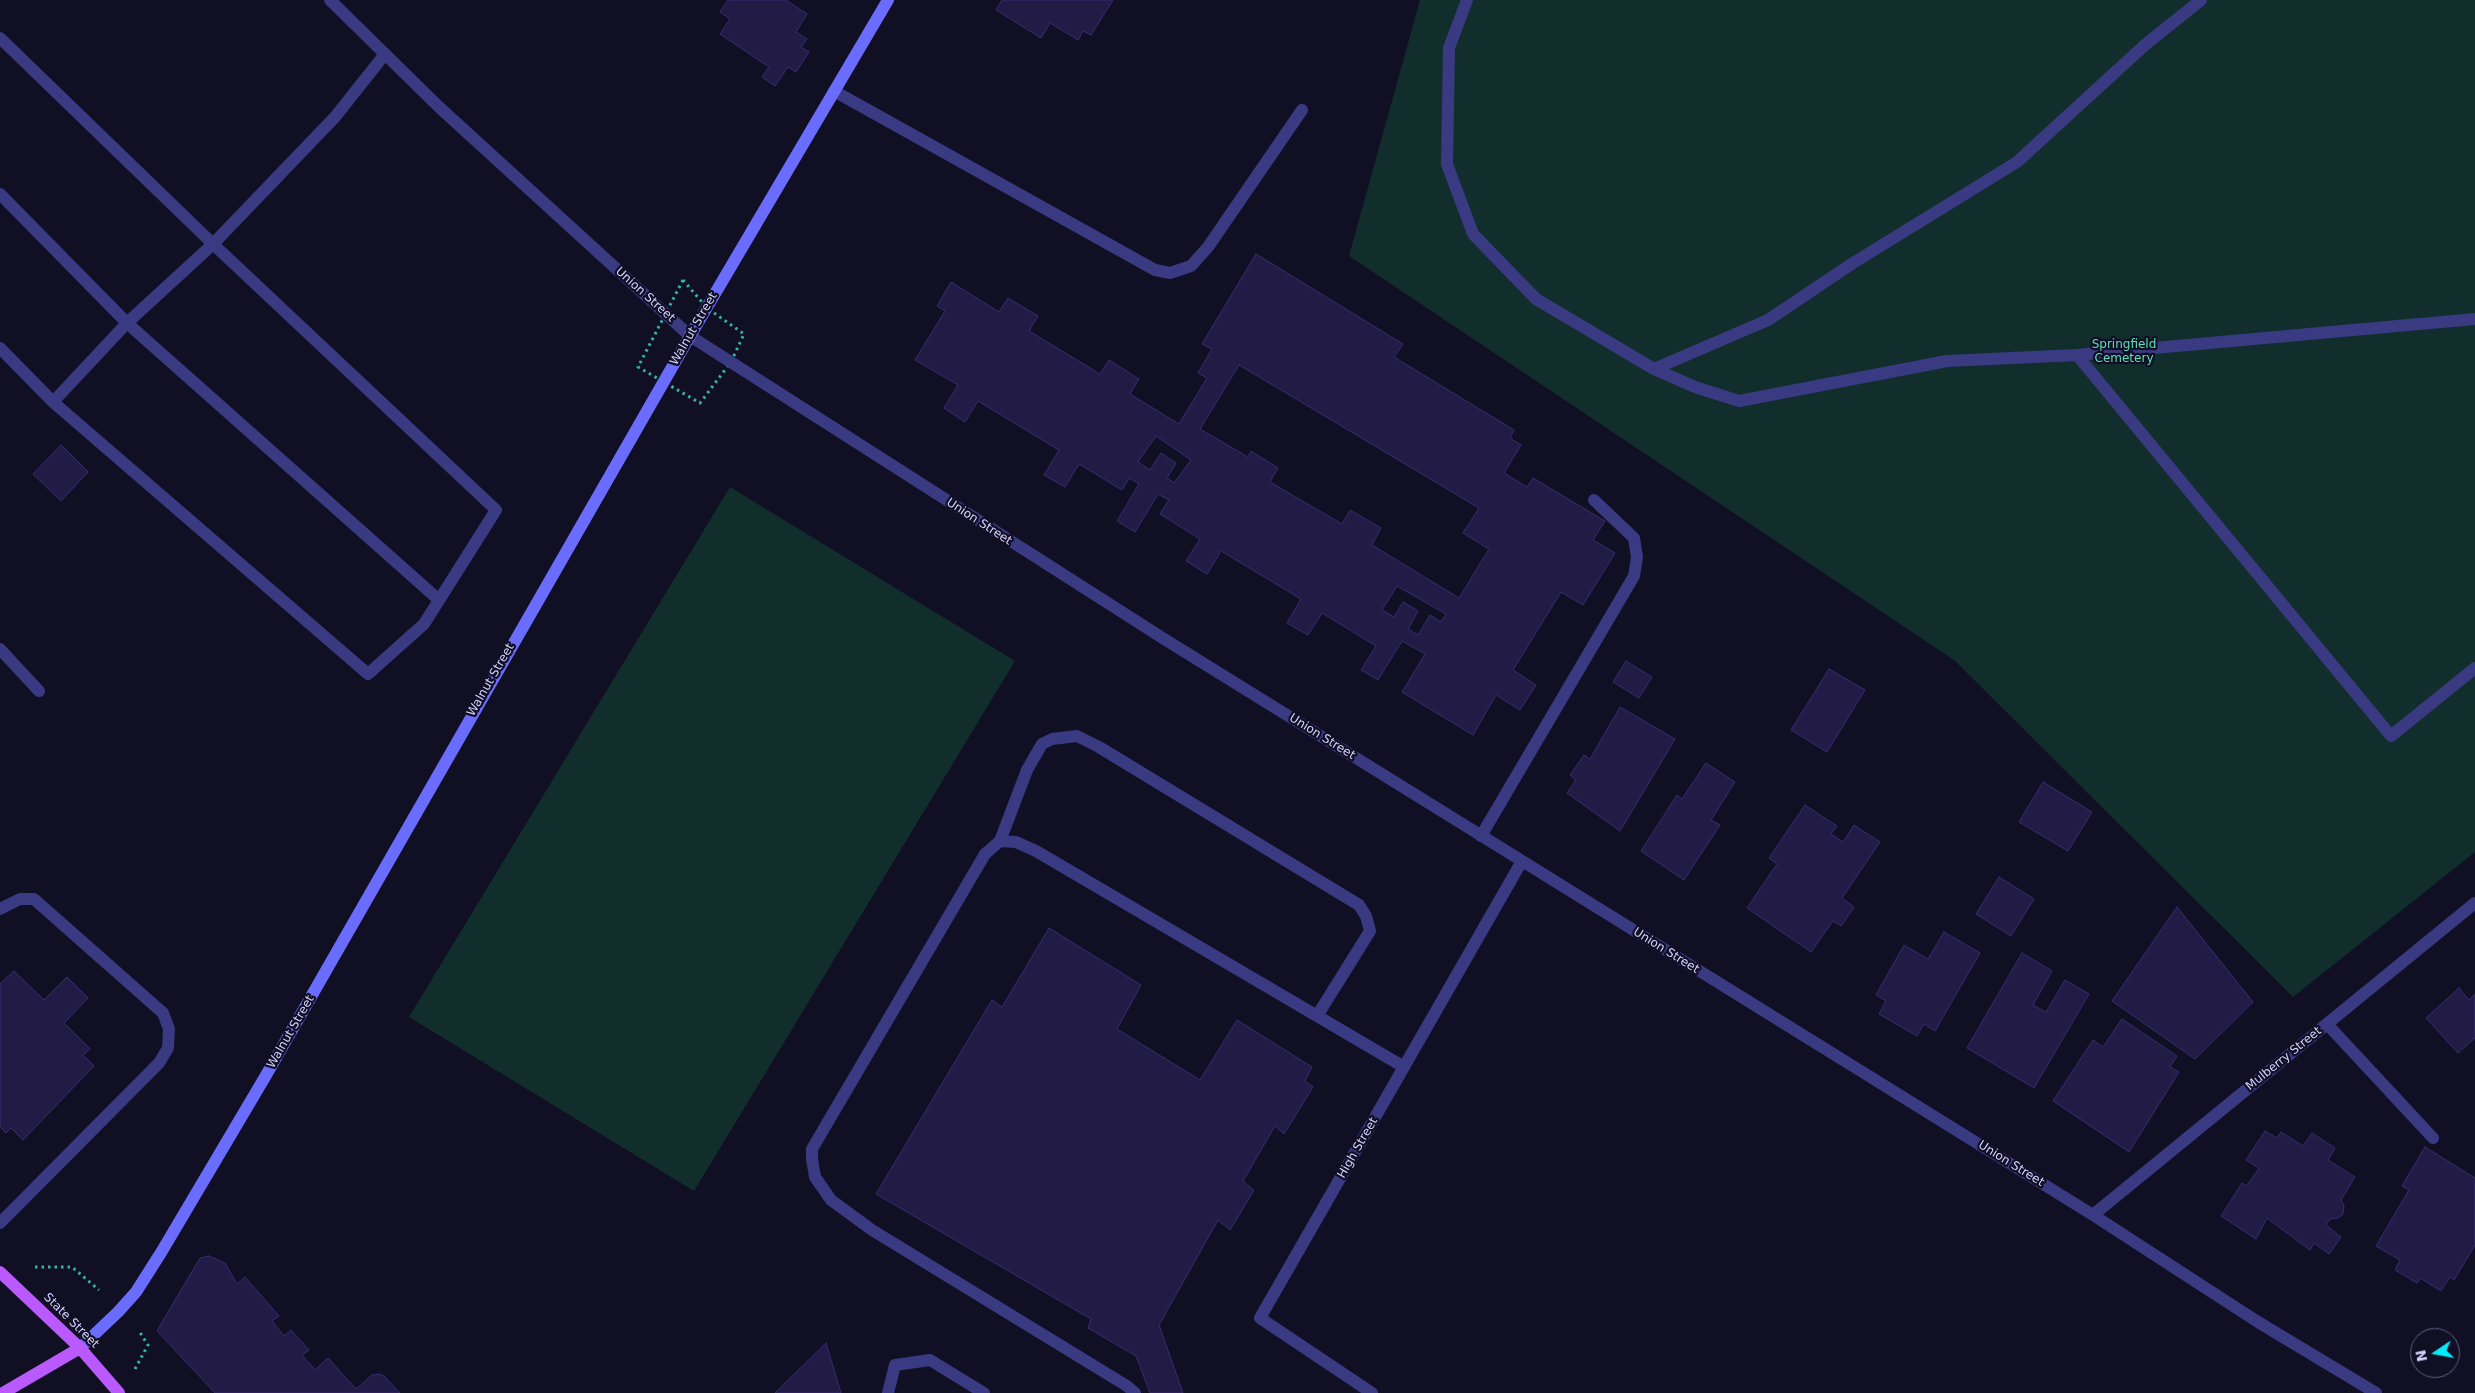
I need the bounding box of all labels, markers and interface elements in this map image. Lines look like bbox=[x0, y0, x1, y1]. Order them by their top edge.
street label: Union Street bbox=[612, 265, 678, 325]
street label: Walnut Street bbox=[667, 290, 721, 368]
park label: Springfield Cemetery bbox=[2092, 338, 2156, 366]
street label: Union Street bbox=[944, 496, 1014, 548]
street label: Walnut Street bbox=[464, 641, 518, 719]
street label: Union Street bbox=[1286, 711, 1358, 763]
street label: Union Street bbox=[1630, 925, 1702, 977]
street label: Walnut Street bbox=[264, 993, 318, 1071]
street label: Mulberry Street bbox=[2243, 1024, 2325, 1094]
street label: High Street bbox=[1335, 1115, 1381, 1181]
street label: Union Street bbox=[1975, 1138, 2047, 1190]
street label: State Street bbox=[40, 1290, 102, 1352]
north arrow bbox=[2410, 1328, 2460, 1378]
text: N bbox=[2412, 1349, 2430, 1363]

